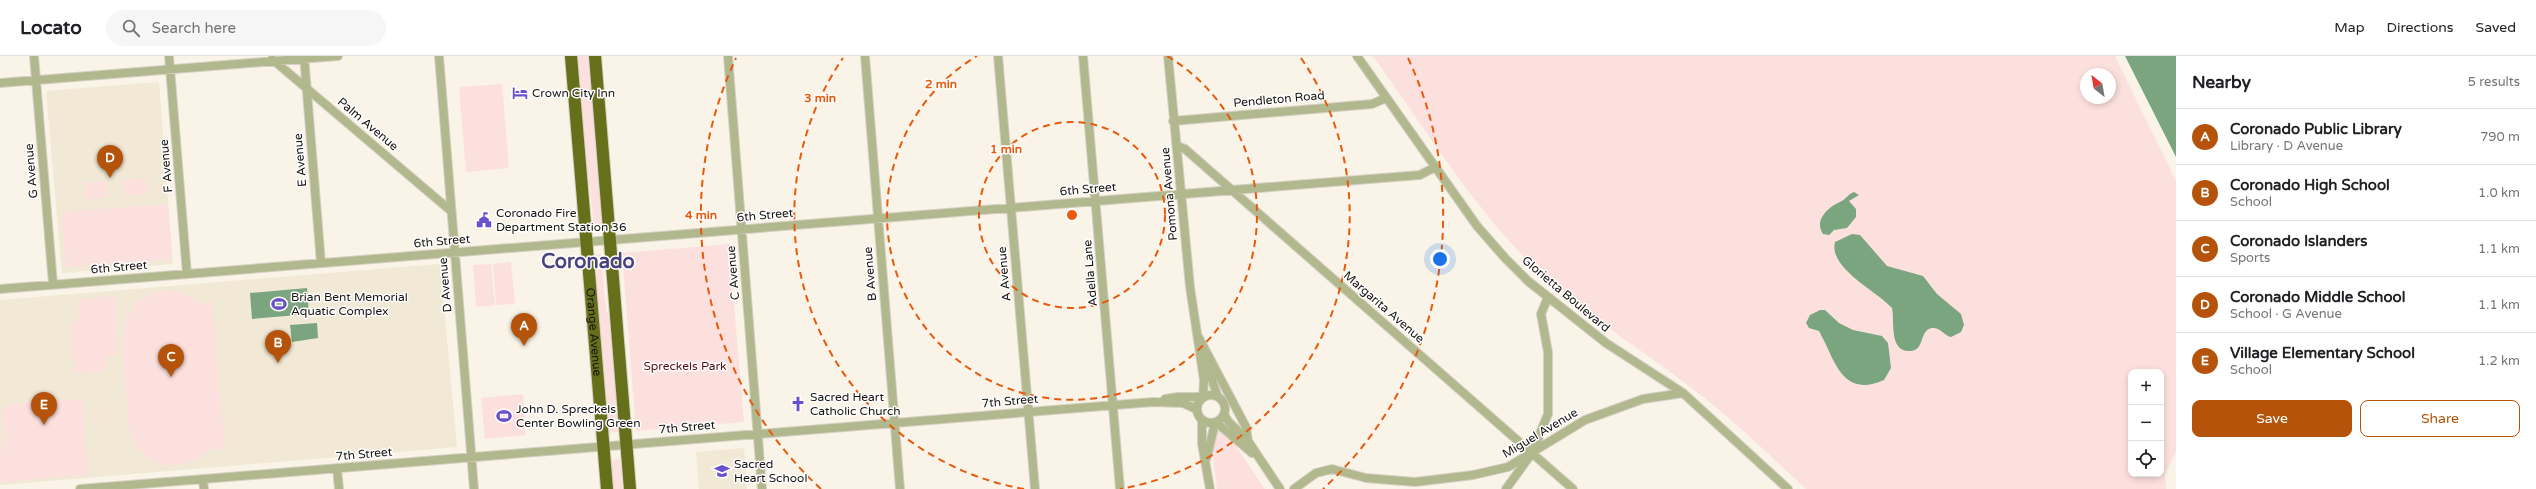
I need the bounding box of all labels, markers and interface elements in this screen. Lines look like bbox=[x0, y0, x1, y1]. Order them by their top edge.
search box bbox=[106, 10, 386, 46]
text: Locato bbox=[20, 17, 82, 39]
icon: search bbox=[120, 17, 142, 39]
text: Search here bbox=[152, 19, 236, 37]
text: Map bbox=[2334, 19, 2365, 36]
text: Directions bbox=[2387, 19, 2454, 36]
text: Saved bbox=[2476, 19, 2516, 36]
north arrow bbox=[2080, 68, 2116, 104]
text: Nearby bbox=[2192, 72, 2251, 93]
text: 5 results bbox=[2468, 74, 2520, 90]
text: 2 min bbox=[925, 77, 957, 91]
hotel icon: Crown City Inn bbox=[511, 84, 529, 102]
place label: Crown City Inn bbox=[532, 86, 615, 100]
street label: Pendleton Road bbox=[1233, 88, 1325, 110]
text: 3 min bbox=[804, 91, 836, 105]
street label: Palm Avenue bbox=[335, 95, 401, 153]
text: Coronado Public Library bbox=[2230, 120, 2402, 138]
text: A bbox=[2200, 129, 2210, 145]
text: 790 m bbox=[2480, 129, 2520, 145]
street label: E Avenue bbox=[291, 132, 309, 187]
text: Library · D Avenue bbox=[2230, 138, 2343, 154]
street label: F Avenue bbox=[157, 139, 175, 193]
text: 1 min bbox=[990, 142, 1022, 156]
street label: G Avenue bbox=[22, 143, 40, 199]
pin: D bbox=[97, 145, 123, 178]
street label: Pomona Avenue bbox=[1158, 147, 1180, 241]
text: Coronado High School bbox=[2230, 176, 2390, 194]
street label: 6th Street bbox=[1059, 180, 1117, 198]
text: B bbox=[2200, 185, 2210, 201]
text: 1.0 km bbox=[2478, 185, 2520, 201]
text: School bbox=[2230, 194, 2272, 210]
place label: Coronado Fire Department Station 36 bbox=[496, 206, 626, 234]
street label: 6th Street bbox=[736, 206, 794, 224]
text: 4 min bbox=[685, 208, 717, 222]
centre of rings bbox=[1065, 208, 1079, 222]
public building icon: Coronado Fire Department Station 36 bbox=[475, 211, 493, 229]
street label: 6th Street bbox=[413, 232, 471, 250]
text: Coronado Islanders bbox=[2230, 232, 2368, 250]
street label: Adella Lane bbox=[1080, 239, 1100, 307]
text: C bbox=[2200, 241, 2210, 257]
text: 1.1 km bbox=[2478, 241, 2520, 257]
street label: C Avenue bbox=[724, 245, 742, 301]
street label: B Avenue bbox=[861, 246, 879, 302]
street label: A Avenue bbox=[995, 246, 1013, 302]
your location bbox=[1430, 249, 1450, 269]
district label: Coronado bbox=[541, 250, 635, 274]
text: Sports bbox=[2230, 250, 2270, 266]
street label: Glorietta Boulevard bbox=[1519, 253, 1613, 335]
street label: D Avenue bbox=[436, 257, 454, 313]
street label: 6th Street bbox=[90, 258, 148, 276]
street label: Margarita Avenue bbox=[1341, 268, 1427, 346]
street label: Orange Avenue bbox=[583, 287, 605, 377]
text: Coronado Middle School bbox=[2230, 288, 2405, 306]
place label: Brian Bent Memorial Aquatic Complex bbox=[291, 290, 408, 318]
sports icon: Brian Bent Memorial Aquatic Complex bbox=[270, 295, 288, 313]
text: D bbox=[2200, 297, 2210, 313]
text: 1.1 km bbox=[2478, 297, 2520, 313]
text: School · G Avenue bbox=[2230, 306, 2342, 322]
pin: A bbox=[511, 313, 537, 346]
pin: B bbox=[265, 330, 291, 363]
pin: C bbox=[158, 344, 184, 377]
text: Village Elementary School bbox=[2230, 344, 2415, 362]
text: E bbox=[2201, 353, 2209, 369]
text: 1.2 km bbox=[2478, 353, 2520, 369]
park label: Spreckels Park bbox=[643, 359, 727, 373]
text: School bbox=[2230, 362, 2272, 378]
map controls bbox=[2128, 369, 2164, 477]
button: + bbox=[2128, 369, 2164, 405]
place label: Sacred Heart Catholic Church bbox=[810, 390, 901, 418]
pin: E bbox=[31, 392, 57, 425]
street label: 7th Street bbox=[981, 392, 1039, 410]
church icon: Sacred Heart Catholic Church bbox=[789, 395, 807, 413]
button: Save bbox=[2192, 400, 2352, 437]
button: Share bbox=[2360, 400, 2520, 437]
place label: John D. Spreckels Center Bowling Green bbox=[516, 402, 640, 430]
street label: Miguel Avenue bbox=[1500, 405, 1580, 461]
button: − bbox=[2128, 405, 2164, 441]
sports icon: John D. Spreckels Center Bowling Green bbox=[495, 407, 513, 425]
street label: 7th Street bbox=[658, 418, 716, 436]
button: locate bbox=[2128, 441, 2164, 477]
street label: 7th Street bbox=[335, 445, 393, 463]
place label: Sacred Heart School bbox=[734, 457, 807, 485]
school or university icon: Sacred Heart School bbox=[713, 462, 731, 480]

